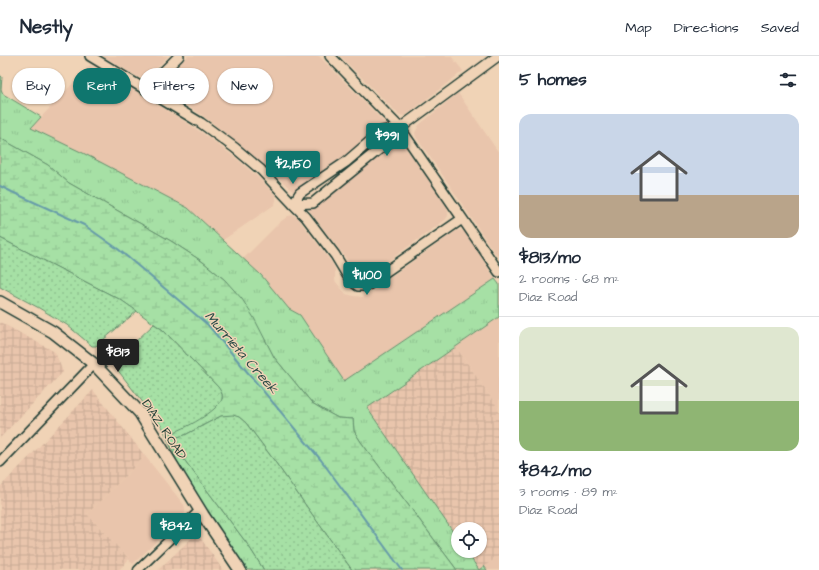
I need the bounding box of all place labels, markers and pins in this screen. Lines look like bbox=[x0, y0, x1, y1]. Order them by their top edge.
pin: $991 bbox=[363, 123, 411, 157]
pin: $2,150 bbox=[260, 151, 326, 185]
pin: $1,100 bbox=[334, 262, 400, 296]
pin: $813 bbox=[94, 339, 142, 373]
pin: $842 bbox=[152, 513, 200, 547]

